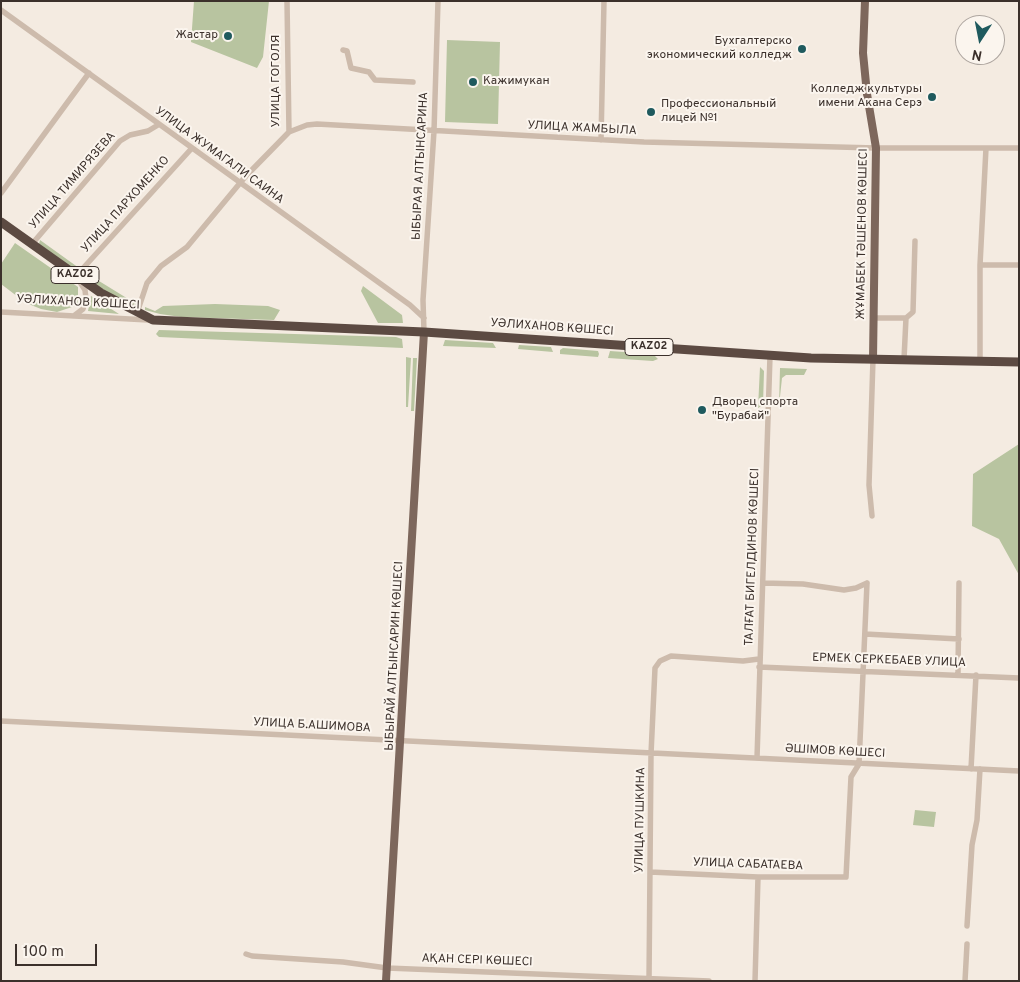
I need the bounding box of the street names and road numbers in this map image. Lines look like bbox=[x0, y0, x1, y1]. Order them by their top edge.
street label: УЛИЦА ГОГОЛЯ bbox=[270, 35, 284, 127]
street label: ЫБЫРАЯ АЛТЫНСАРИНА bbox=[410, 91, 432, 241]
street label: УЛИЦА ЖУМАГАЛИ САИНА bbox=[152, 104, 286, 208]
street label: УЛИЦА ЖАМБЫЛА bbox=[527, 119, 637, 139]
street label: УЛИЦА ТИМИРЯЗЕВА bbox=[27, 129, 119, 233]
street label: ЖҰМАБЕК ТӘШЕНОВ КӨШЕСІ bbox=[854, 148, 872, 320]
street label: УЛИЦА ПАРХОМЕНКО bbox=[79, 154, 173, 256]
road number: KАZ02 bbox=[51, 266, 99, 284]
street label: УӘЛИХАНОВ КӨШЕСІ bbox=[16, 293, 140, 313]
street label: УӘЛИХАНОВ КӨШЕСІ bbox=[490, 317, 614, 339]
road number: KАZ02 bbox=[625, 338, 673, 356]
street label: ТАЛҒАТ БИГЕЛДИНОВ КӨШЕСІ bbox=[743, 468, 763, 646]
street label: ЫБЫРАЙ АЛТЫНСАРИН КӨШЕСІ bbox=[383, 561, 407, 751]
street label: ЕРМЕК СЕРКЕБАЕВ УЛИЦА bbox=[812, 651, 966, 671]
street label: УЛИЦА Б.АШИМОВА bbox=[253, 716, 371, 736]
street label: ӘШІМОВ КӨШЕСІ bbox=[784, 742, 886, 762]
street label: УЛИЦА ПУШКИНА bbox=[633, 767, 649, 873]
street label: УЛИЦА САБАТАЕВА bbox=[693, 856, 803, 874]
street label: АҚАН СЕРІ КӨШЕСІ bbox=[421, 952, 533, 970]

